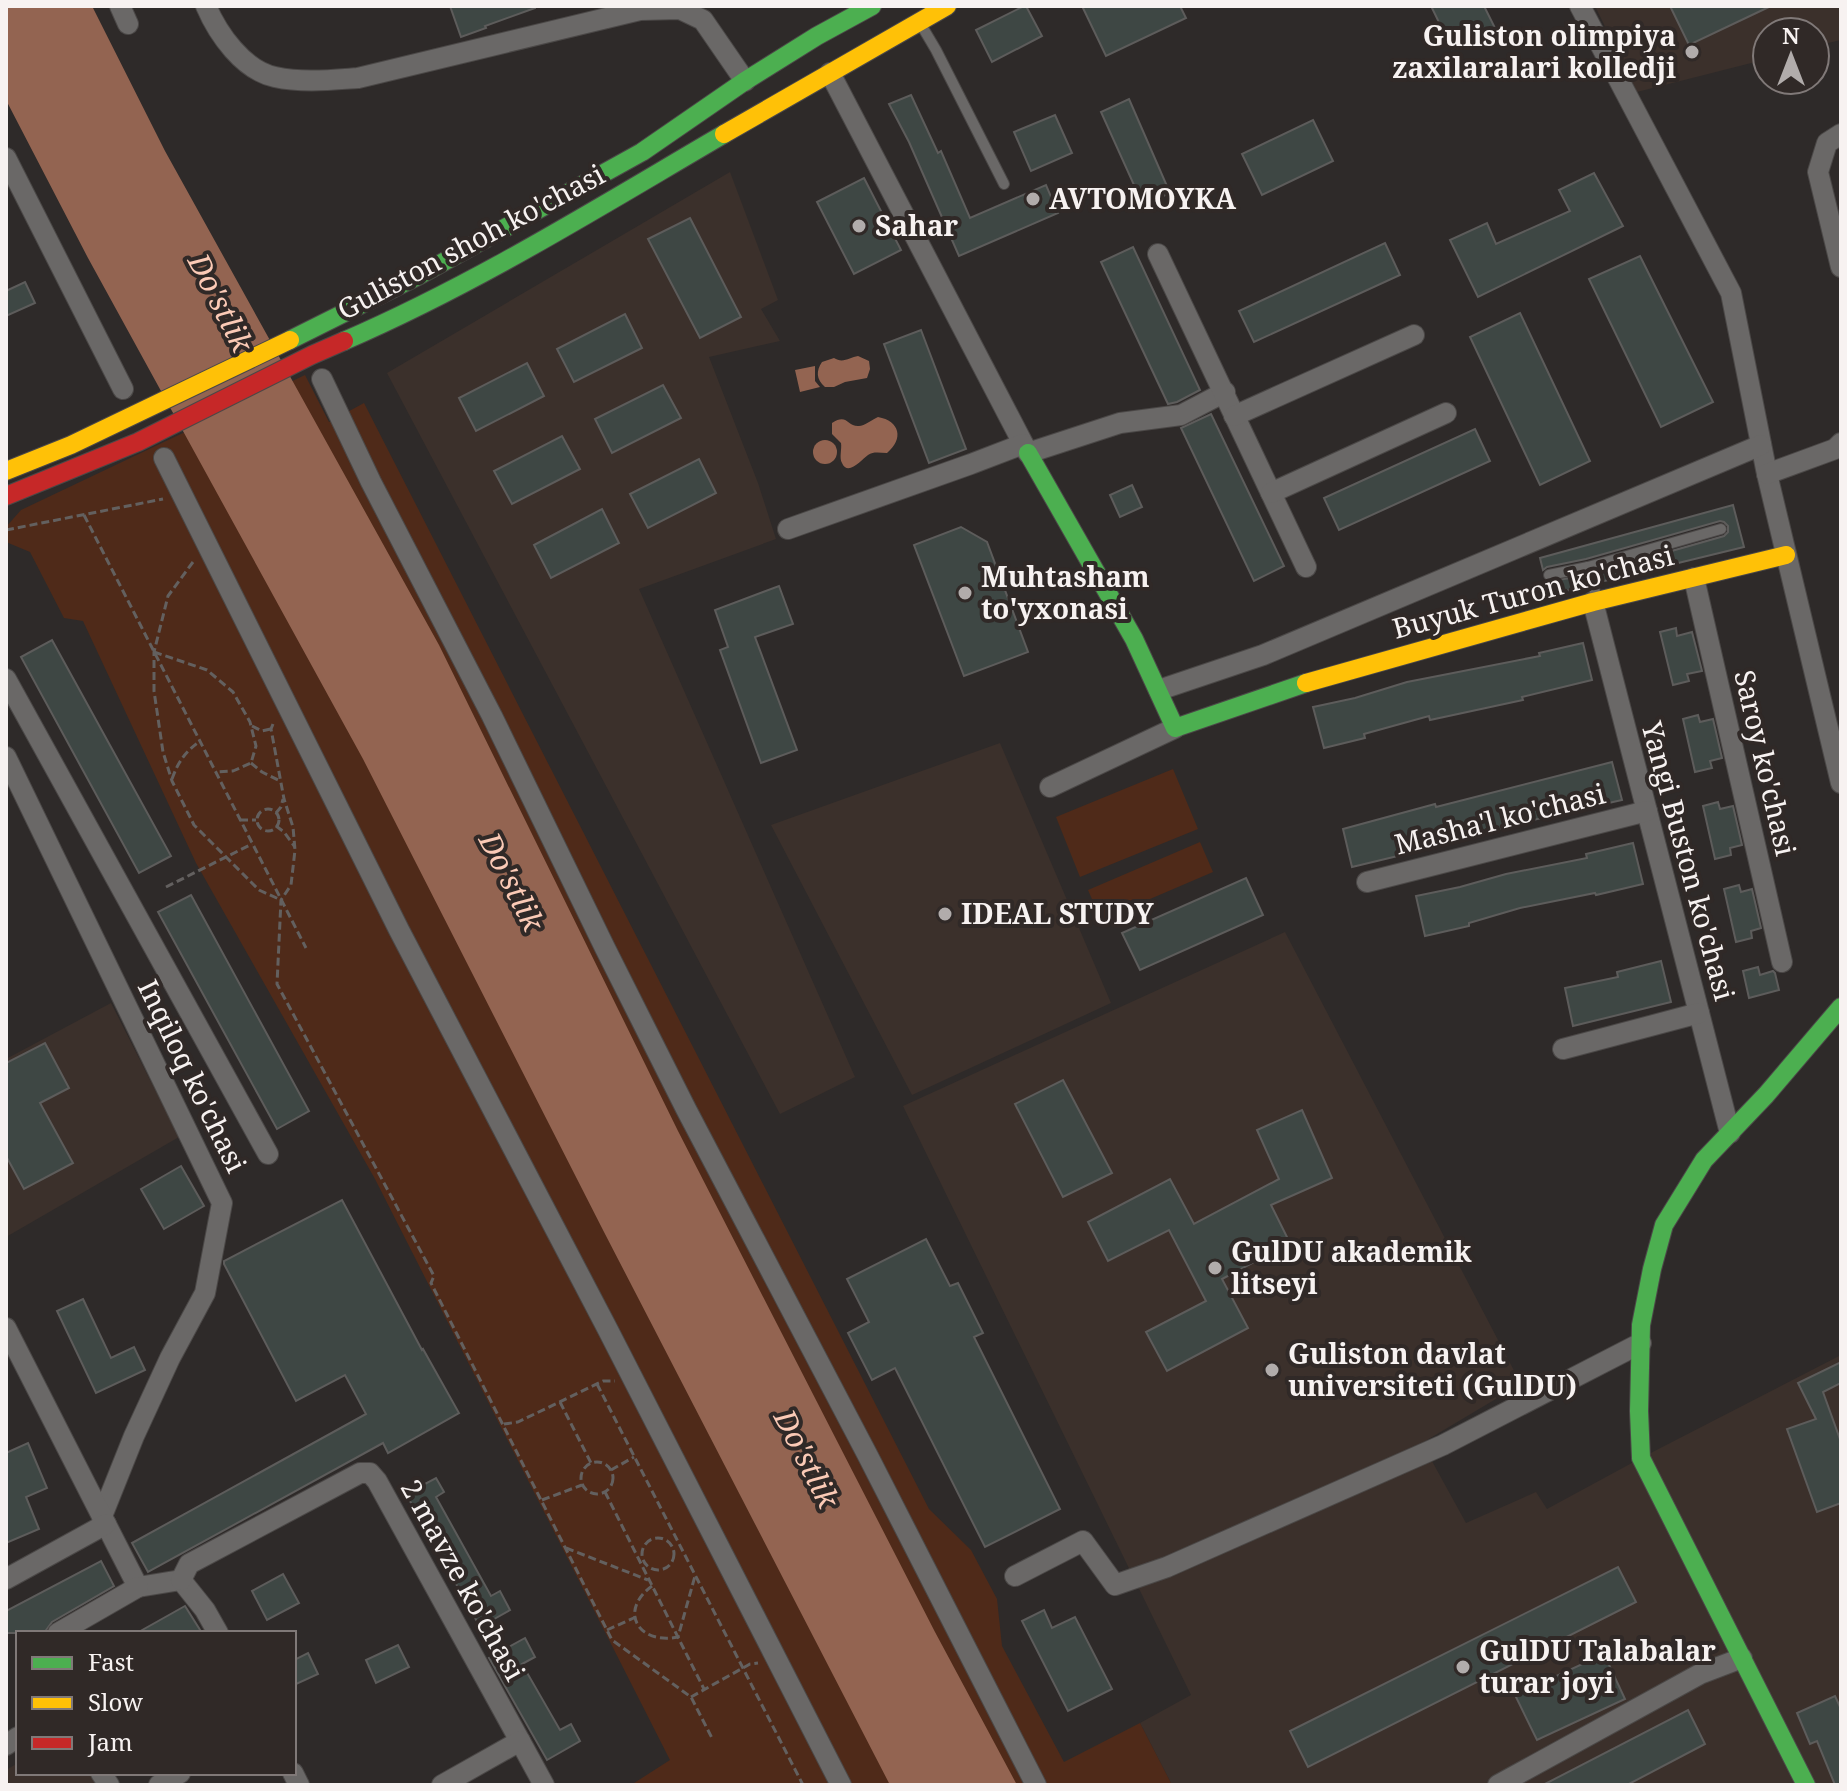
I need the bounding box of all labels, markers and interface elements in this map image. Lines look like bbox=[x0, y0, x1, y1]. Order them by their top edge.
place label: Guliston olimpiya zaxilaralari kolledji bbox=[1393, 16, 1676, 86]
north arrow bbox=[1751, 16, 1831, 96]
text: N bbox=[1782, 20, 1800, 50]
marker: Guliston olimpiya zaxilaralari kolledji bbox=[1683, 43, 1701, 61]
street label: Guliston shoh ko'chasi bbox=[330, 154, 611, 328]
place label: AVTOMOYKA bbox=[1049, 179, 1237, 217]
marker: AVTOMOYKA bbox=[1024, 190, 1042, 208]
place label: Sahar bbox=[875, 206, 958, 244]
marker: Sahar bbox=[850, 217, 868, 235]
water label: Do'stlik bbox=[179, 245, 264, 360]
street label: Buyuk Turon ko'chasi bbox=[1388, 535, 1677, 647]
place label: Muhtasham to'yxonasi bbox=[981, 557, 1150, 627]
marker: Muhtasham to'yxonasi bbox=[956, 584, 974, 602]
street label: Saroy ko'chasi bbox=[1726, 666, 1806, 859]
street label: Yangi Buston ko'chasi bbox=[1633, 716, 1745, 1005]
street label: Masha'l ko'chasi bbox=[1391, 773, 1609, 863]
water label: Do'stlik bbox=[470, 824, 555, 939]
place label: IDEAL STUDY bbox=[961, 894, 1154, 932]
marker: IDEAL STUDY bbox=[936, 905, 954, 923]
street label: Inqiloq ko'chasi bbox=[130, 973, 256, 1178]
place label: GulDU akademik litseyi bbox=[1231, 1232, 1472, 1302]
marker: GulDU akademik litseyi bbox=[1206, 1259, 1224, 1277]
place label: Guliston davlat universiteti (GulDU) bbox=[1288, 1334, 1577, 1404]
marker: Guliston davlat universiteti (GulDU) bbox=[1263, 1361, 1281, 1379]
water label: Do'stlik bbox=[765, 1401, 850, 1516]
street label: 2 mavze ko'chasi bbox=[393, 1472, 535, 1687]
legend bbox=[16, 1631, 296, 1775]
place label: GulDU Talabalar turar joyi bbox=[1479, 1631, 1716, 1701]
text: Fast bbox=[88, 1645, 134, 1678]
marker: GulDU Talabalar turar joyi bbox=[1454, 1658, 1472, 1676]
text: Slow bbox=[88, 1685, 143, 1718]
text: Jam bbox=[87, 1725, 133, 1758]

